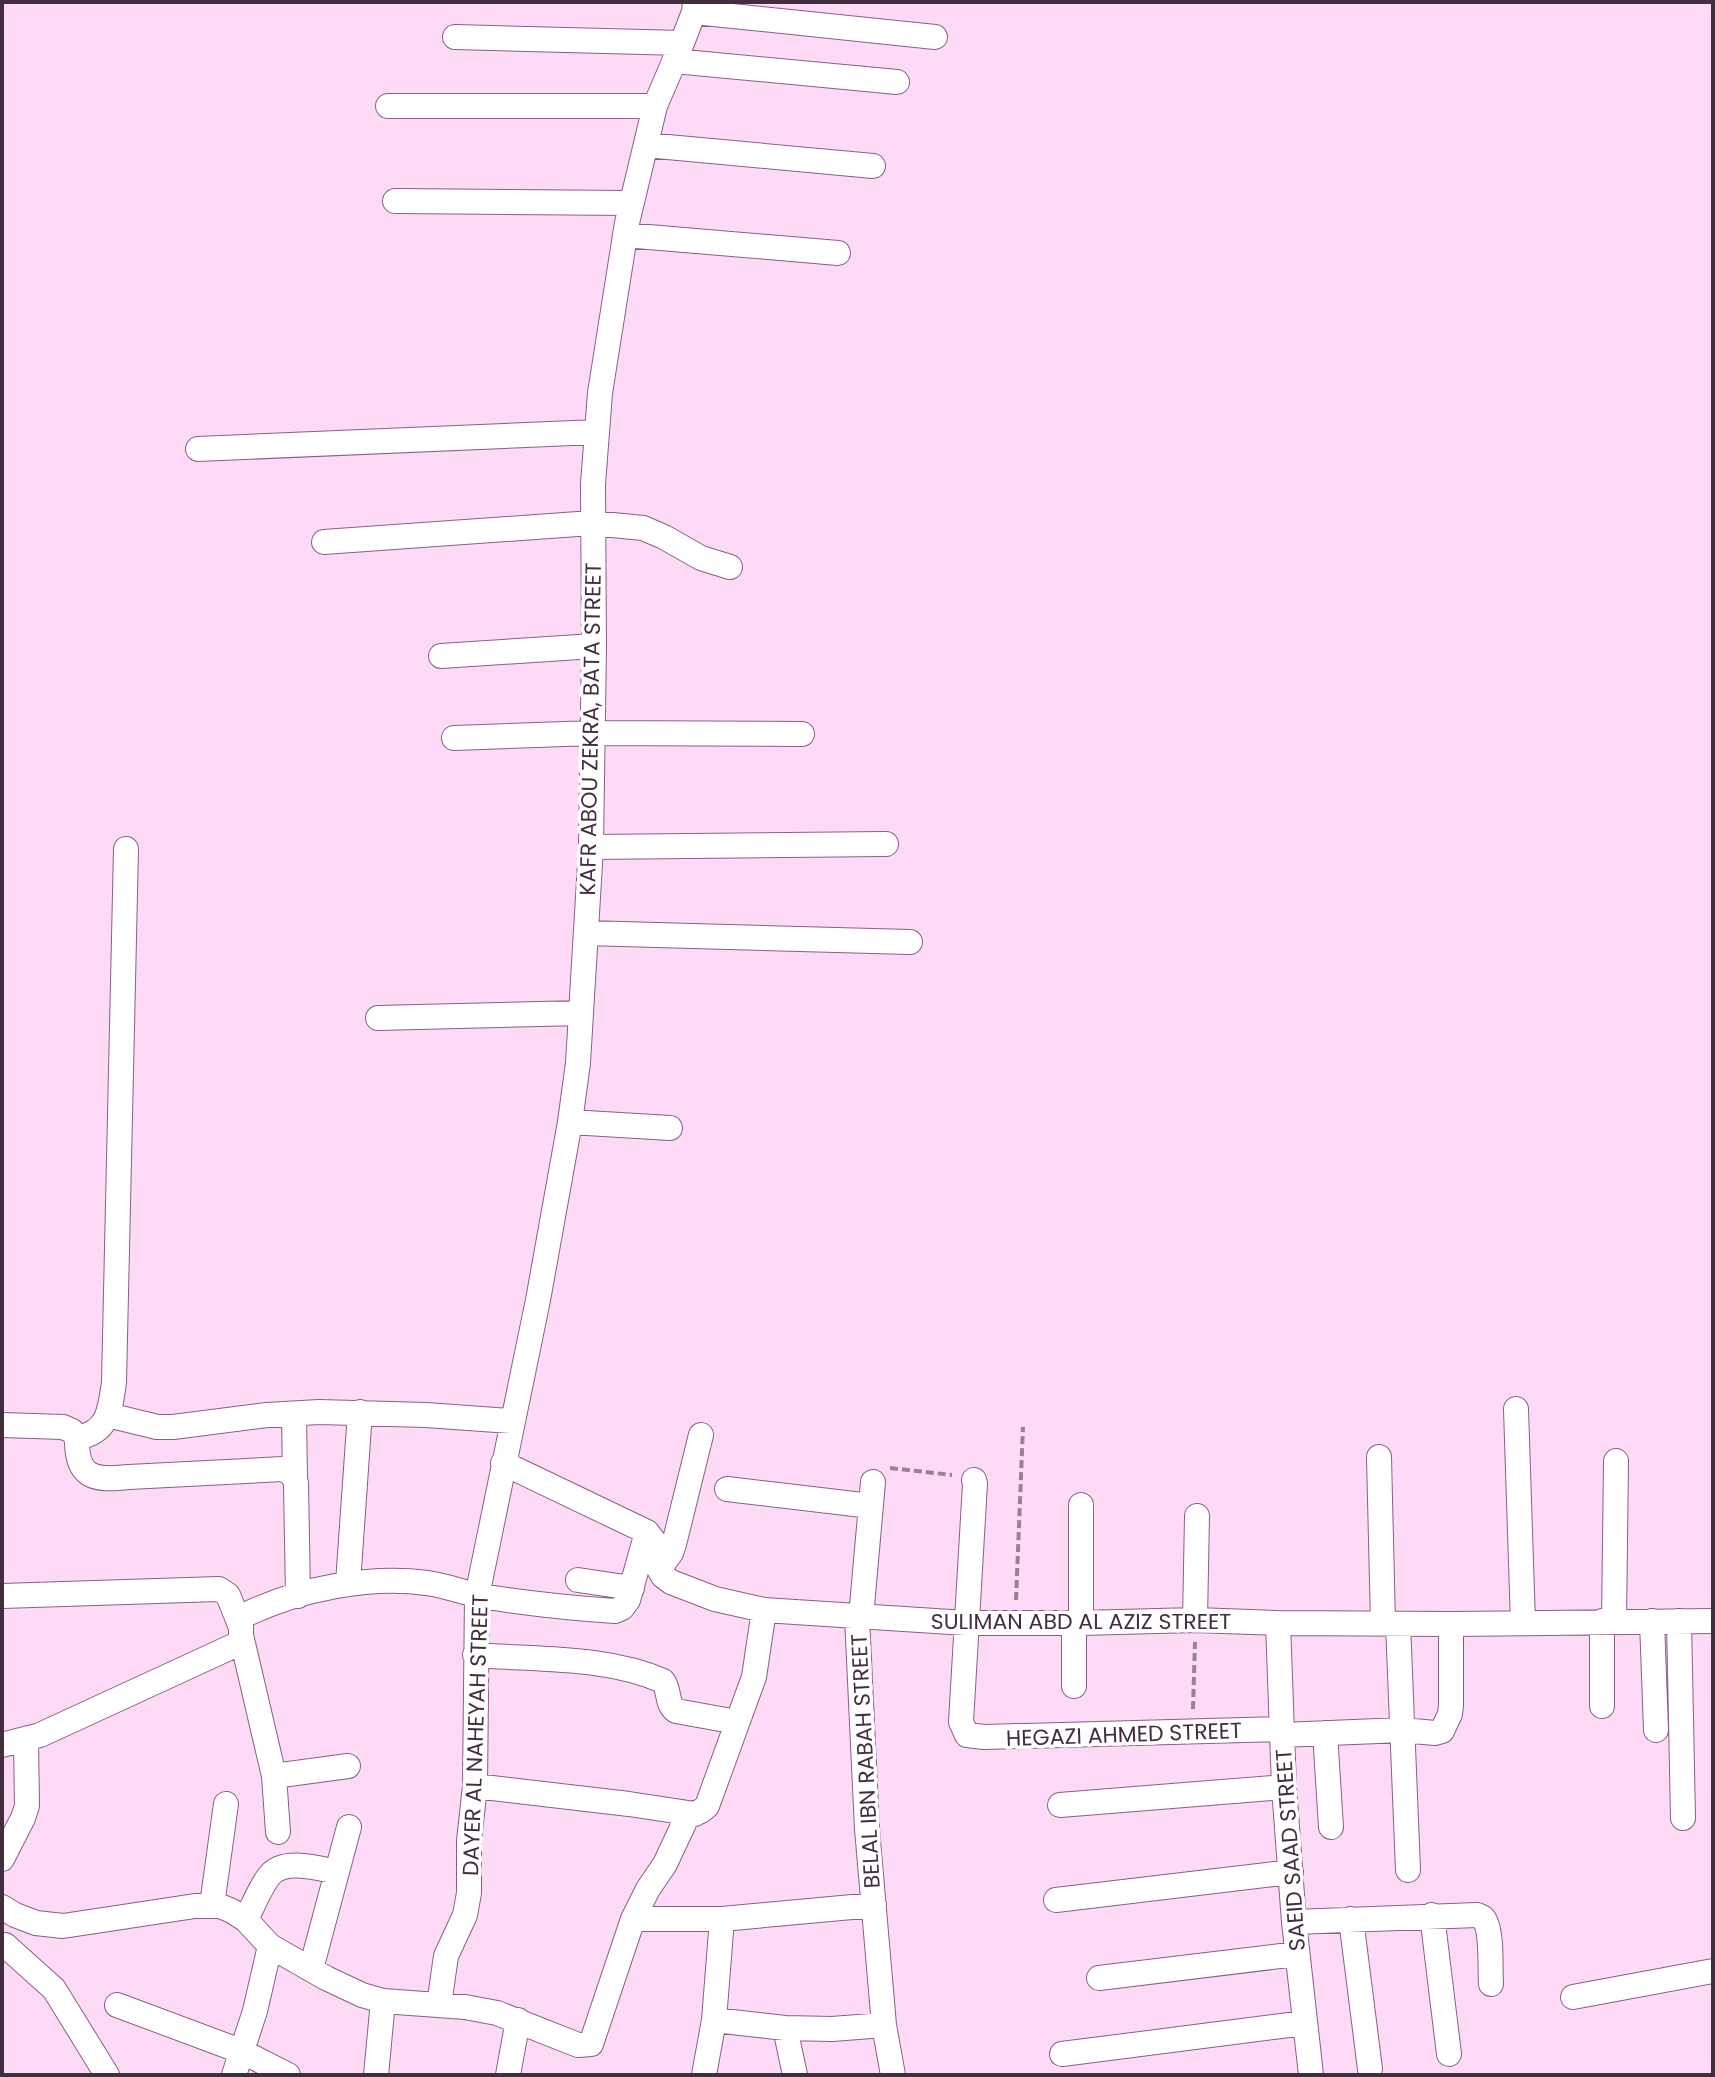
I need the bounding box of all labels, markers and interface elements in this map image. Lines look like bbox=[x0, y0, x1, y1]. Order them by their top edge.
street label: KAFR ABOU ZEKRA, BATA STREET bbox=[572, 562, 609, 896]
street label: DAYER AL NAHEYAH STREET bbox=[455, 1593, 496, 1877]
street label: SULIMAN ABD AL AZIZ STREET bbox=[931, 1606, 1231, 1637]
street label: BELAL IBN RABAH STREET bbox=[843, 1633, 888, 1889]
street label: HEGAZI AHMED STREET bbox=[1006, 1715, 1243, 1754]
street label: SAEID SAAD STREET bbox=[1268, 1748, 1313, 1952]

